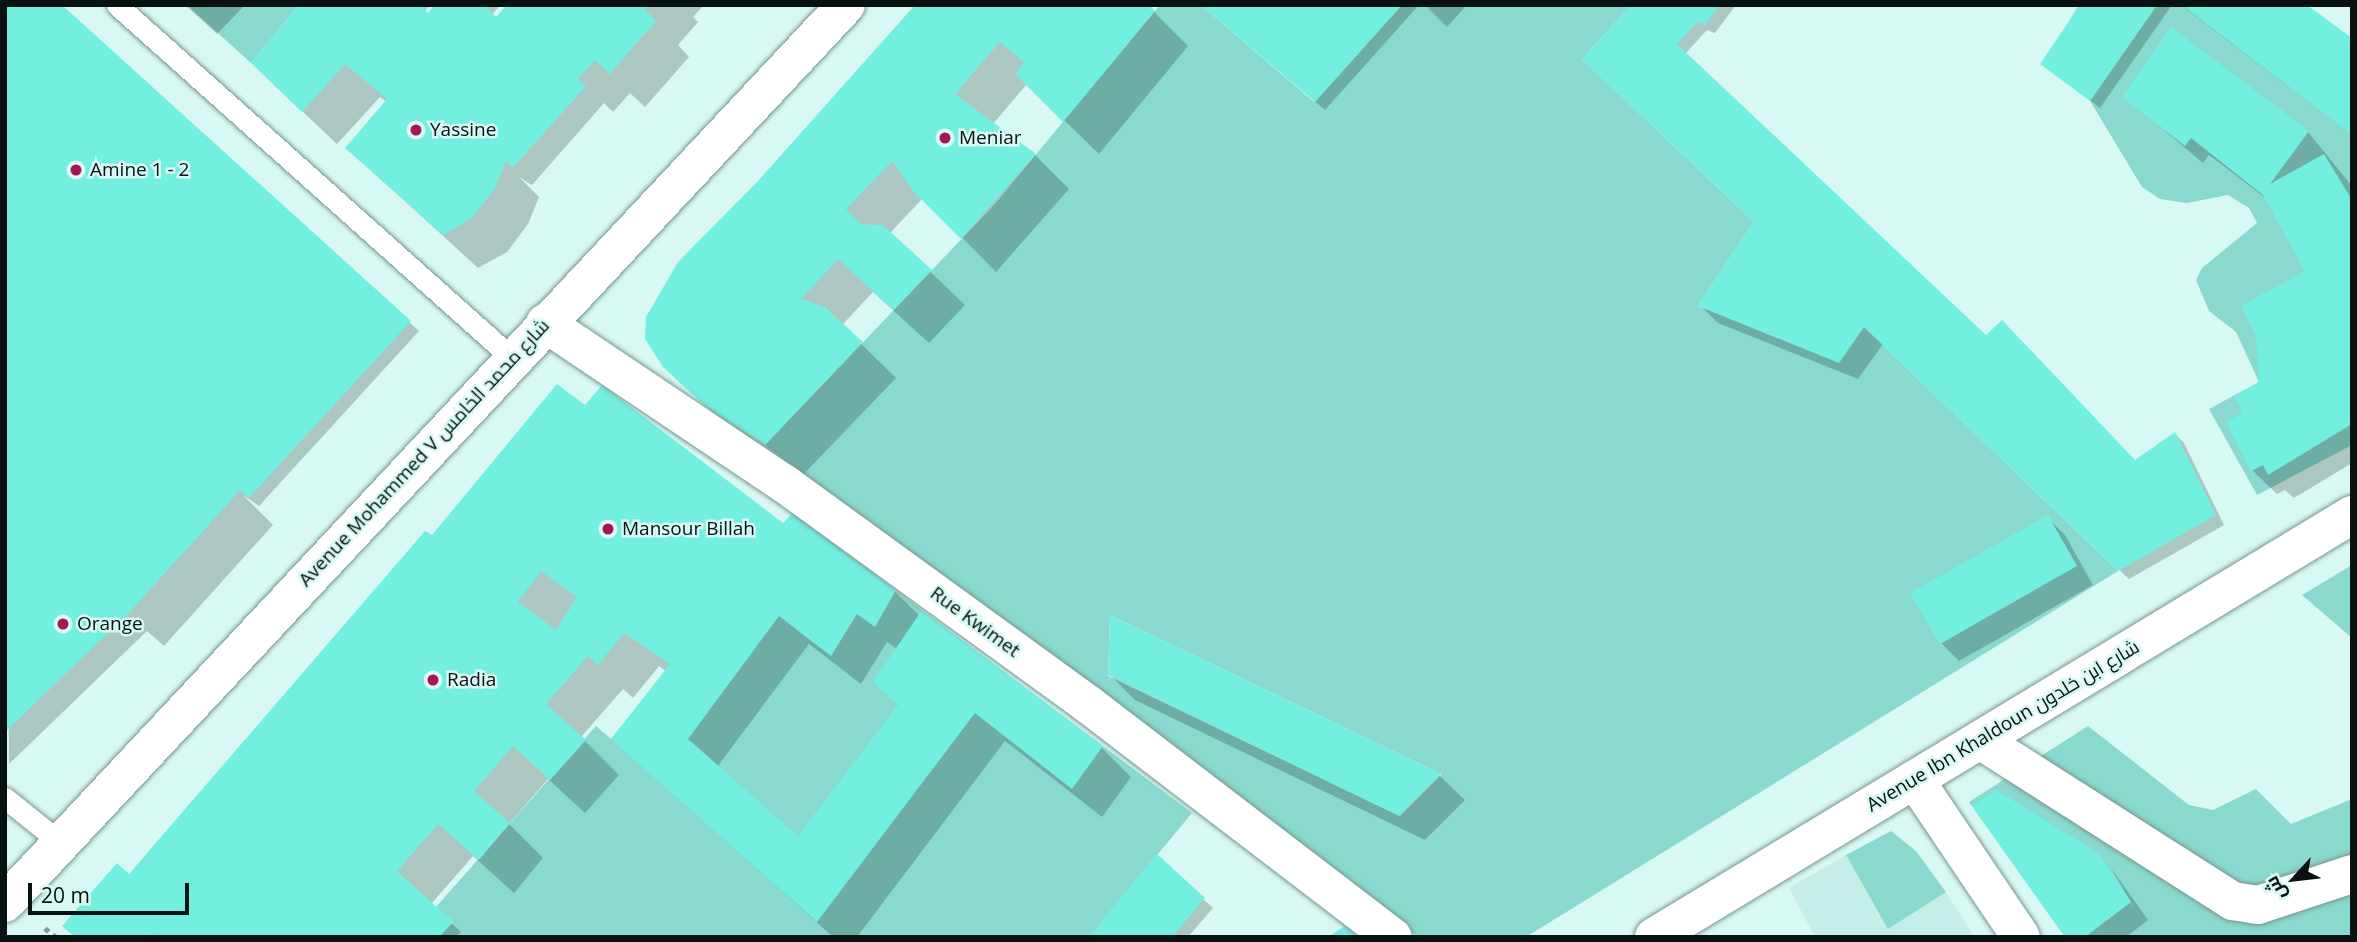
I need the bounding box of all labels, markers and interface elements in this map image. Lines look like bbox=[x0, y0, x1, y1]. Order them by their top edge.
place label: Yassine bbox=[430, 119, 496, 141]
marker: Yassine bbox=[408, 122, 424, 138]
place label: Meniar bbox=[959, 127, 1022, 149]
marker: Meniar bbox=[937, 130, 953, 146]
place label: Amine 1 - 2 bbox=[90, 159, 189, 181]
marker: Amine 1 - 2 bbox=[68, 162, 84, 178]
street label: Avenue Mohammed V شارع محمد الخامس bbox=[294, 315, 554, 591]
place label: Mansour Billah bbox=[622, 518, 755, 540]
marker: Mansour Billah bbox=[600, 521, 616, 537]
street label: Rue Kwimet bbox=[926, 582, 1024, 662]
place label: Orange bbox=[77, 613, 143, 635]
marker: Orange bbox=[55, 616, 71, 632]
street label: Avenue Ibn Khaldoun شارع ابن خلدون bbox=[1862, 635, 2144, 817]
place label: Radia bbox=[447, 669, 496, 691]
marker: Radia bbox=[425, 672, 441, 688]
north arrow bbox=[2259, 844, 2329, 914]
scale bar bbox=[32, 869, 192, 913]
text: ش bbox=[2258, 872, 2292, 905]
text: 20 m bbox=[41, 881, 90, 909]

